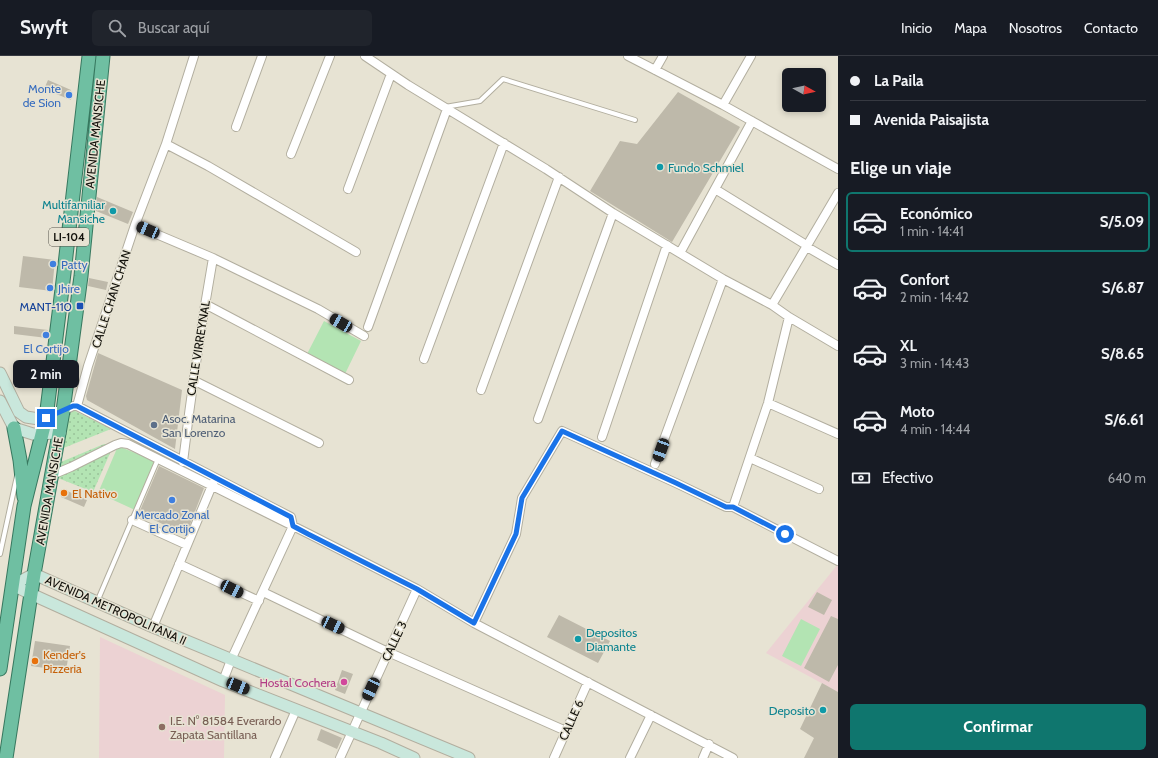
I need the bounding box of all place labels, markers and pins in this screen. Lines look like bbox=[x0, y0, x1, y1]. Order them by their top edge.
place label: Monte de Sion bbox=[23, 81, 61, 110]
marker: Monte de Sion bbox=[64, 90, 74, 100]
place label: Fundo Schmiel bbox=[668, 160, 744, 175]
marker: Fundo Schmiel bbox=[655, 162, 665, 172]
place label: Multifamiliar Mansiche bbox=[42, 197, 105, 226]
marker: Multifamiliar Mansiche bbox=[108, 206, 118, 216]
place label: Patty bbox=[61, 257, 87, 272]
marker: Patty bbox=[48, 259, 58, 269]
place label: Jhire bbox=[57, 281, 80, 296]
marker: Jhire bbox=[45, 283, 55, 293]
place label: MANT-110 bbox=[19, 299, 72, 314]
marker: MANT-110 bbox=[75, 301, 85, 311]
marker: El Cortijo bbox=[41, 330, 51, 340]
place label: El Cortijo bbox=[23, 341, 69, 356]
place label: Asoc. Matarina San Lorenzo bbox=[162, 411, 236, 440]
marker: Asoc. Matarina San Lorenzo bbox=[149, 420, 159, 430]
place label: El Nativo bbox=[72, 486, 118, 501]
marker: El Nativo bbox=[59, 488, 69, 498]
marker: Mercado Zonal El Cortijo bbox=[167, 495, 177, 505]
place label: Mercado Zonal El Cortijo bbox=[135, 507, 210, 536]
place label: Depositos Diamante bbox=[586, 625, 637, 654]
marker: Depositos Diamante bbox=[573, 634, 583, 644]
place label: Kender's Pizzeria bbox=[43, 647, 86, 676]
marker: Kender's Pizzeria bbox=[30, 656, 40, 666]
place label: Hostal Cochera bbox=[259, 675, 336, 690]
marker: Hostal Cochera bbox=[339, 677, 349, 687]
place label: Deposito bbox=[769, 703, 815, 718]
marker: Deposito bbox=[818, 705, 828, 715]
place label: I.E. N° 81584 Everardo Zapata Santillana bbox=[170, 713, 282, 742]
marker: I.E. N° 81584 Everardo Zapata Santillana bbox=[157, 722, 167, 732]

